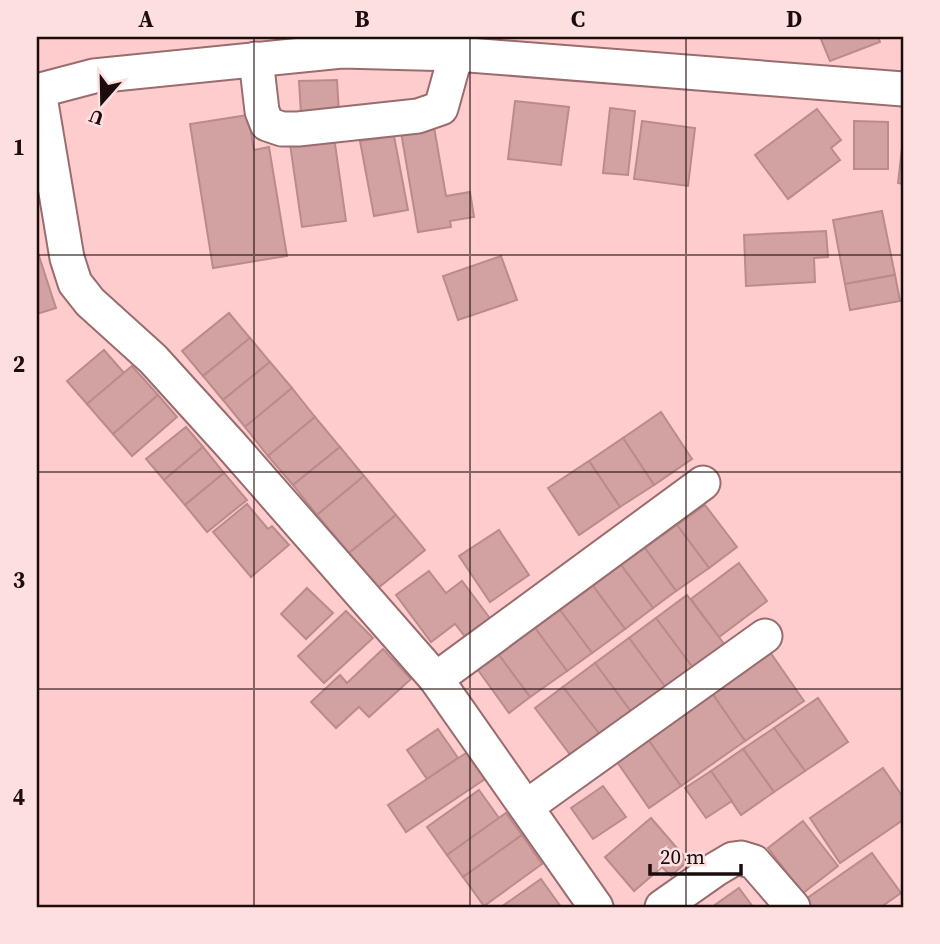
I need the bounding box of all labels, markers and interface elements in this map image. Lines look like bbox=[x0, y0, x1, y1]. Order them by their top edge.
text: A bbox=[138, 3, 154, 35]
text: B bbox=[355, 3, 370, 35]
text: C bbox=[571, 3, 585, 35]
text: D bbox=[786, 3, 802, 35]
north arrow bbox=[66, 66, 136, 136]
text: U bbox=[85, 103, 107, 133]
text: 1 bbox=[13, 131, 25, 163]
text: 2 bbox=[13, 348, 25, 380]
text: 3 bbox=[13, 564, 25, 596]
text: 4 bbox=[13, 781, 25, 813]
scale bar bbox=[650, 832, 740, 876]
text: 20 m bbox=[660, 842, 705, 871]

